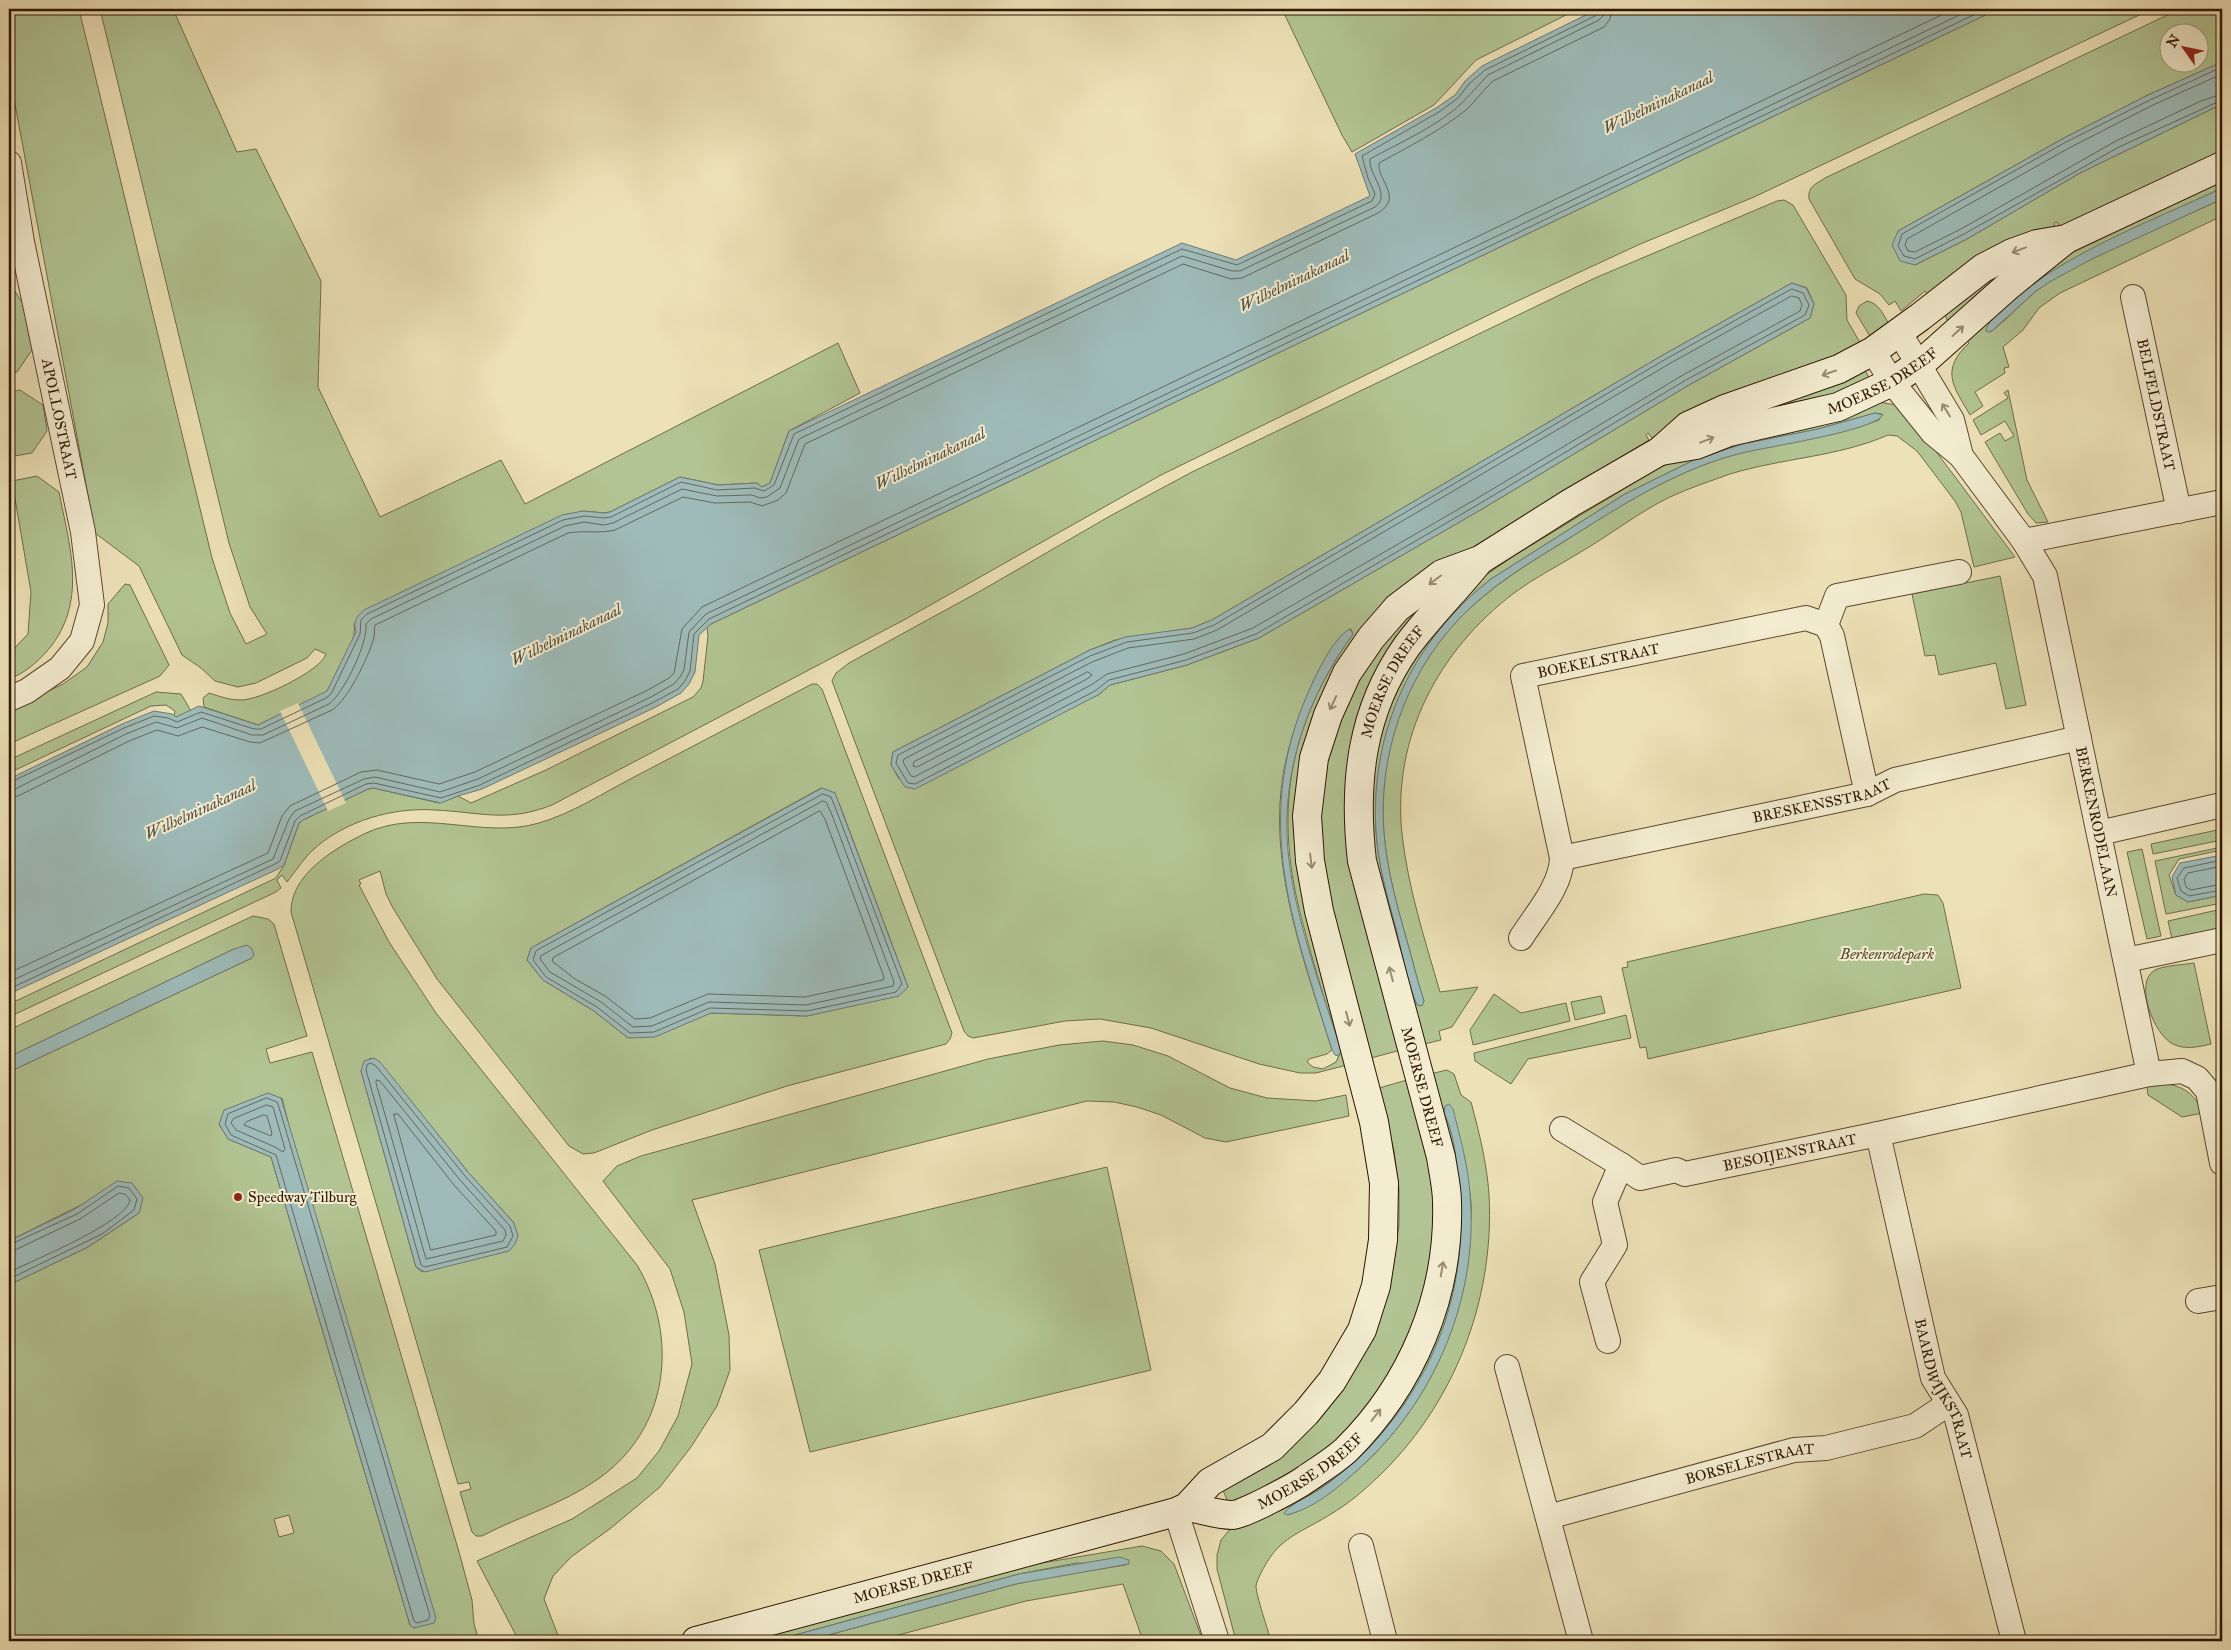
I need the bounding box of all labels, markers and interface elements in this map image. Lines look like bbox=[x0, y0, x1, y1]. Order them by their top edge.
north arrow bbox=[2158, 22, 2208, 72]
text: N bbox=[2163, 31, 2184, 51]
water label: Wilhelminakanaal bbox=[1600, 67, 1718, 137]
water label: Wilhelminakanaal bbox=[1236, 245, 1354, 315]
one-way arrow bbox=[2012, 246, 2027, 256]
one-way arrow bbox=[1952, 325, 1965, 337]
street label: BELFELDSTRAAT bbox=[2133, 337, 2179, 472]
street label: MOERSE DREEF bbox=[1825, 344, 1942, 418]
street label: APOLLOSTRAAT bbox=[38, 356, 81, 481]
one-way arrow bbox=[1821, 368, 1837, 378]
one-way arrow bbox=[1941, 403, 1951, 417]
water label: Wilhelminakanaal bbox=[872, 423, 990, 493]
one-way arrow bbox=[1699, 435, 1714, 444]
one-way arrow bbox=[1429, 574, 1442, 585]
water label: Wilhelminakanaal bbox=[508, 599, 626, 669]
street label: MOERSE DREEF bbox=[1357, 622, 1428, 740]
street label: BOEKELSTRAAT bbox=[1536, 639, 1661, 682]
one-way arrow bbox=[1328, 695, 1338, 710]
street label: BERKENRODELAAN bbox=[2072, 745, 2121, 899]
water label: Wilhelminakanaal bbox=[142, 775, 260, 843]
street label: BRESKENSSTRAAT bbox=[1751, 775, 1894, 827]
one-way arrow bbox=[1306, 853, 1316, 869]
park label: Berkenrodepark bbox=[1839, 945, 1934, 964]
one-way arrow bbox=[1386, 966, 1396, 982]
one-way arrow bbox=[1343, 1011, 1353, 1027]
street label: MOERSE DREEF bbox=[1397, 1025, 1447, 1149]
street label: BESOIJENSTRAAT bbox=[1721, 1130, 1858, 1175]
place label: Speedway Tilburg bbox=[248, 1188, 358, 1206]
marker: Speedway Tilburg bbox=[232, 1191, 244, 1203]
one-way arrow bbox=[1438, 1261, 1448, 1277]
street label: BAARDWIJKSTRAAT bbox=[1911, 1317, 1976, 1461]
one-way arrow bbox=[1370, 1409, 1381, 1422]
street label: MOERSE DREEF bbox=[1254, 1429, 1367, 1513]
street label: BORSELESTRAAT bbox=[1683, 1440, 1815, 1488]
street label: MOERSE DREEF bbox=[851, 1558, 976, 1607]

